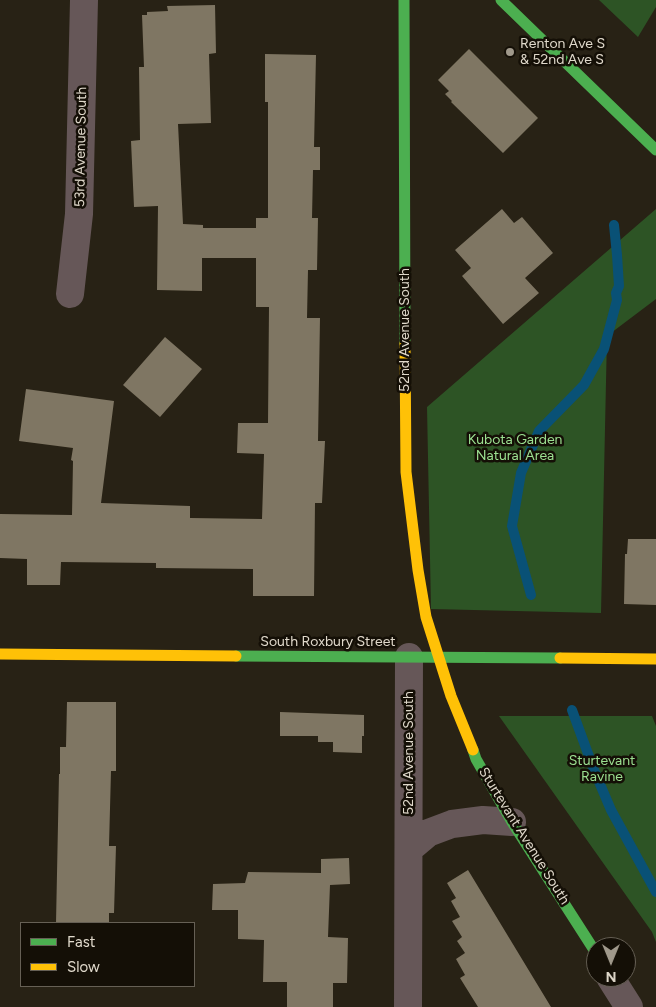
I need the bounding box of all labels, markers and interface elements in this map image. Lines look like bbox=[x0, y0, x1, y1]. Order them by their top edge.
place label: Renton Ave S & 52nd Ave S bbox=[520, 36, 605, 68]
marker: Renton Ave S & 52nd Ave S bbox=[504, 46, 516, 58]
street label: 53rd Avenue South bbox=[72, 87, 90, 207]
street label: 52nd Avenue South bbox=[397, 268, 413, 392]
park label: Kubota Garden Natural Area bbox=[468, 432, 562, 464]
street label: South Roxbury Street bbox=[260, 634, 396, 650]
street label: 52nd Avenue South bbox=[401, 691, 417, 815]
park label: Sturtevant Ravine bbox=[569, 753, 635, 786]
street label: Sturtevant Avenue South bbox=[475, 764, 573, 908]
legend bbox=[20, 922, 195, 987]
text: Fast bbox=[67, 933, 95, 951]
north arrow bbox=[586, 937, 636, 987]
text: Slow bbox=[67, 958, 100, 976]
text: N bbox=[606, 968, 616, 985]

